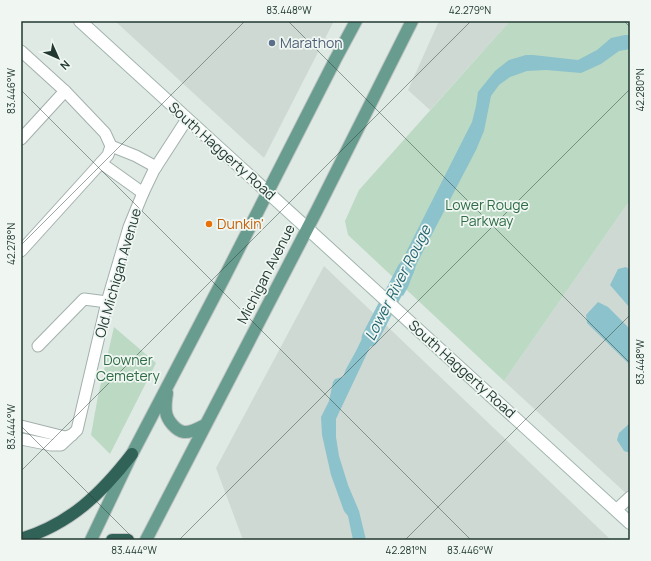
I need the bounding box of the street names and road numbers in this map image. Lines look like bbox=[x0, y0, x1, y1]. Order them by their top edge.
street label: South Haggerty Road bbox=[165, 97, 280, 204]
street label: Old Michigan Avenue bbox=[90, 206, 145, 340]
street label: Michigan Avenue bbox=[232, 221, 299, 327]
street label: South Haggerty Road bbox=[405, 315, 520, 422]

